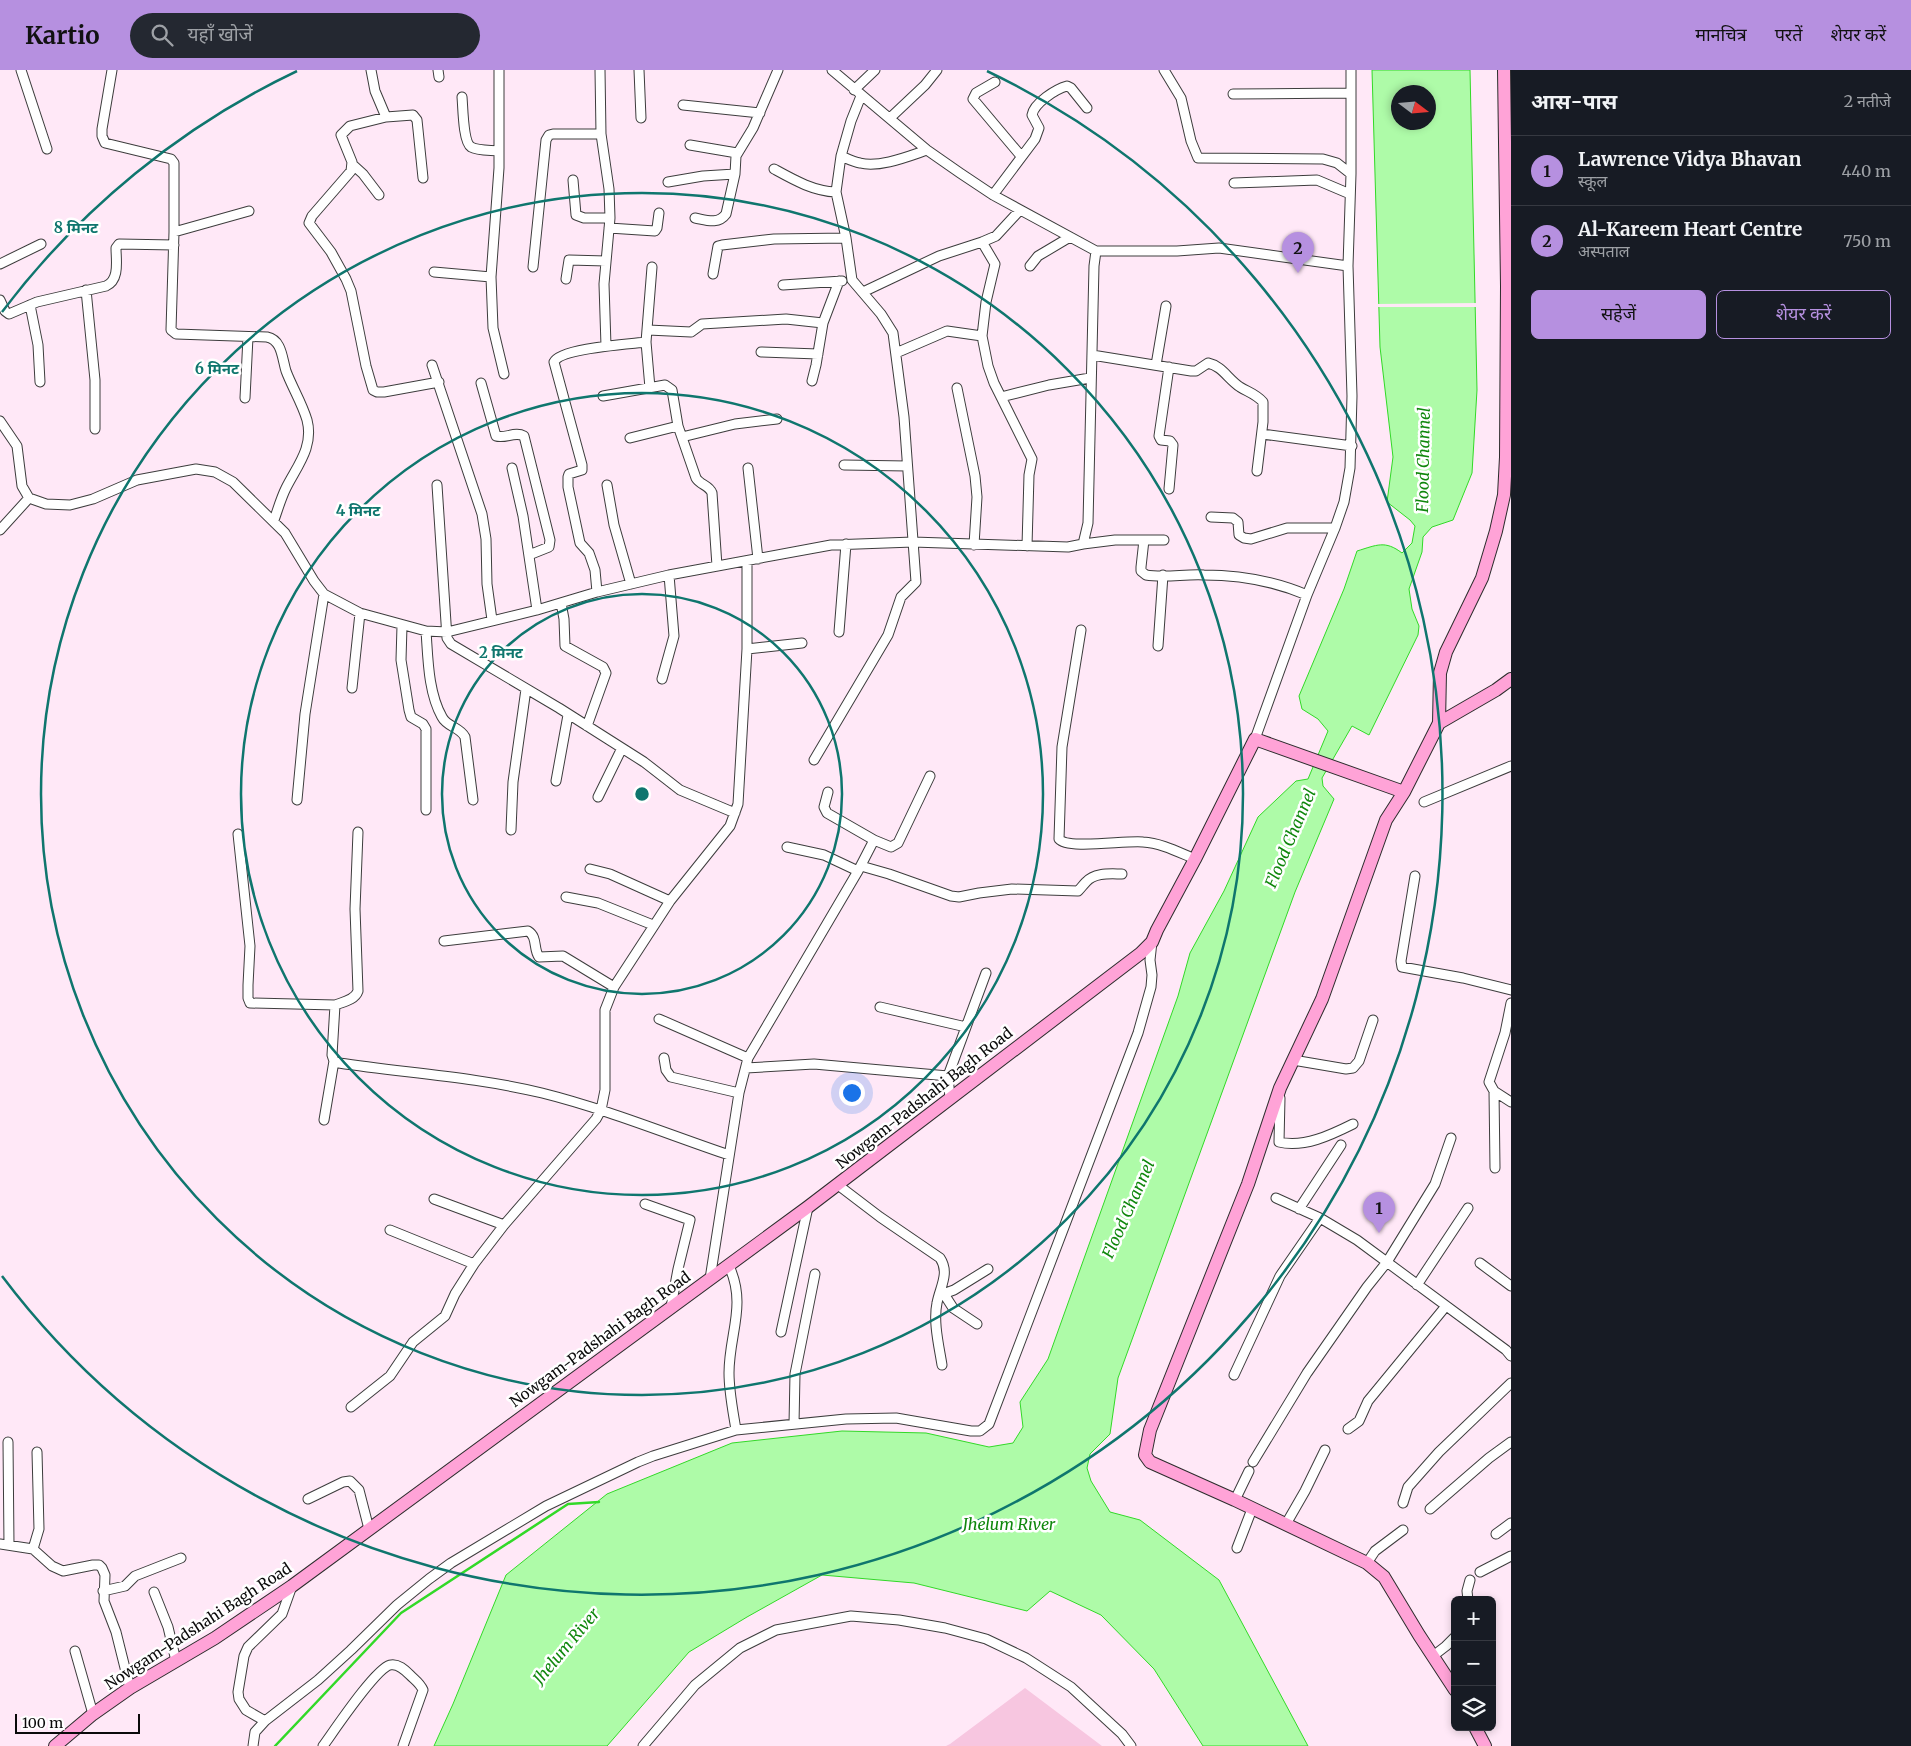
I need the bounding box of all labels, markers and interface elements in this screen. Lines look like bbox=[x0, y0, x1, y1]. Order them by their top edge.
search box bbox=[130, 13, 480, 58]
text: Kartio bbox=[25, 20, 100, 51]
icon: search bbox=[148, 21, 176, 49]
text: यहाँ खोजें bbox=[188, 22, 253, 46]
text: मानचित्र bbox=[1695, 23, 1747, 46]
text: परतें bbox=[1775, 23, 1803, 46]
text: शेयर करें bbox=[1831, 23, 1886, 46]
north arrow bbox=[1391, 85, 1436, 130]
text: आस-पास bbox=[1531, 88, 1617, 115]
text: 2 नतीजे bbox=[1844, 91, 1891, 111]
text: Lawrence Vidya Bhavan bbox=[1578, 147, 1801, 171]
text: 1 bbox=[1543, 161, 1551, 181]
text: 440 m bbox=[1841, 161, 1891, 181]
text: स्कूल bbox=[1578, 171, 1607, 191]
text: Al-Kareem Heart Centre bbox=[1578, 217, 1802, 241]
text: 8 मिनट bbox=[54, 218, 99, 237]
text: 2 bbox=[1542, 231, 1552, 251]
text: 750 m bbox=[1843, 231, 1891, 251]
pin: 2 bbox=[1282, 232, 1314, 273]
text: अस्पताल bbox=[1578, 241, 1630, 261]
button: सहेजें bbox=[1531, 290, 1706, 339]
button: शेयर करें bbox=[1716, 290, 1891, 339]
text: 6 मिनट bbox=[195, 359, 240, 378]
water label: Flood Channel bbox=[1412, 407, 1434, 514]
text: 4 मिनट bbox=[336, 501, 381, 520]
text: 2 मिनट bbox=[479, 643, 524, 662]
centre of rings bbox=[633, 785, 651, 803]
water label: Flood Channel bbox=[1260, 785, 1320, 891]
street label: Nowgam-Padshahi Bagh Road bbox=[832, 1023, 1016, 1173]
your location bbox=[839, 1080, 865, 1106]
water label: Flood Channel bbox=[1097, 1157, 1159, 1262]
pin: 1 bbox=[1363, 1192, 1395, 1233]
street label: Nowgam-Padshahi Bagh Road bbox=[506, 1267, 694, 1411]
water label: Jhelum River bbox=[961, 1514, 1056, 1534]
street label: Nowgam-Padshahi Bagh Road bbox=[101, 1559, 295, 1693]
map controls bbox=[1451, 1596, 1496, 1731]
button: + bbox=[1451, 1596, 1496, 1641]
water label: Jhelum River bbox=[527, 1604, 604, 1689]
button: − bbox=[1451, 1641, 1496, 1686]
button: layers bbox=[1451, 1686, 1496, 1731]
scale bar bbox=[15, 1711, 140, 1734]
text: 100 m bbox=[22, 1714, 63, 1732]

